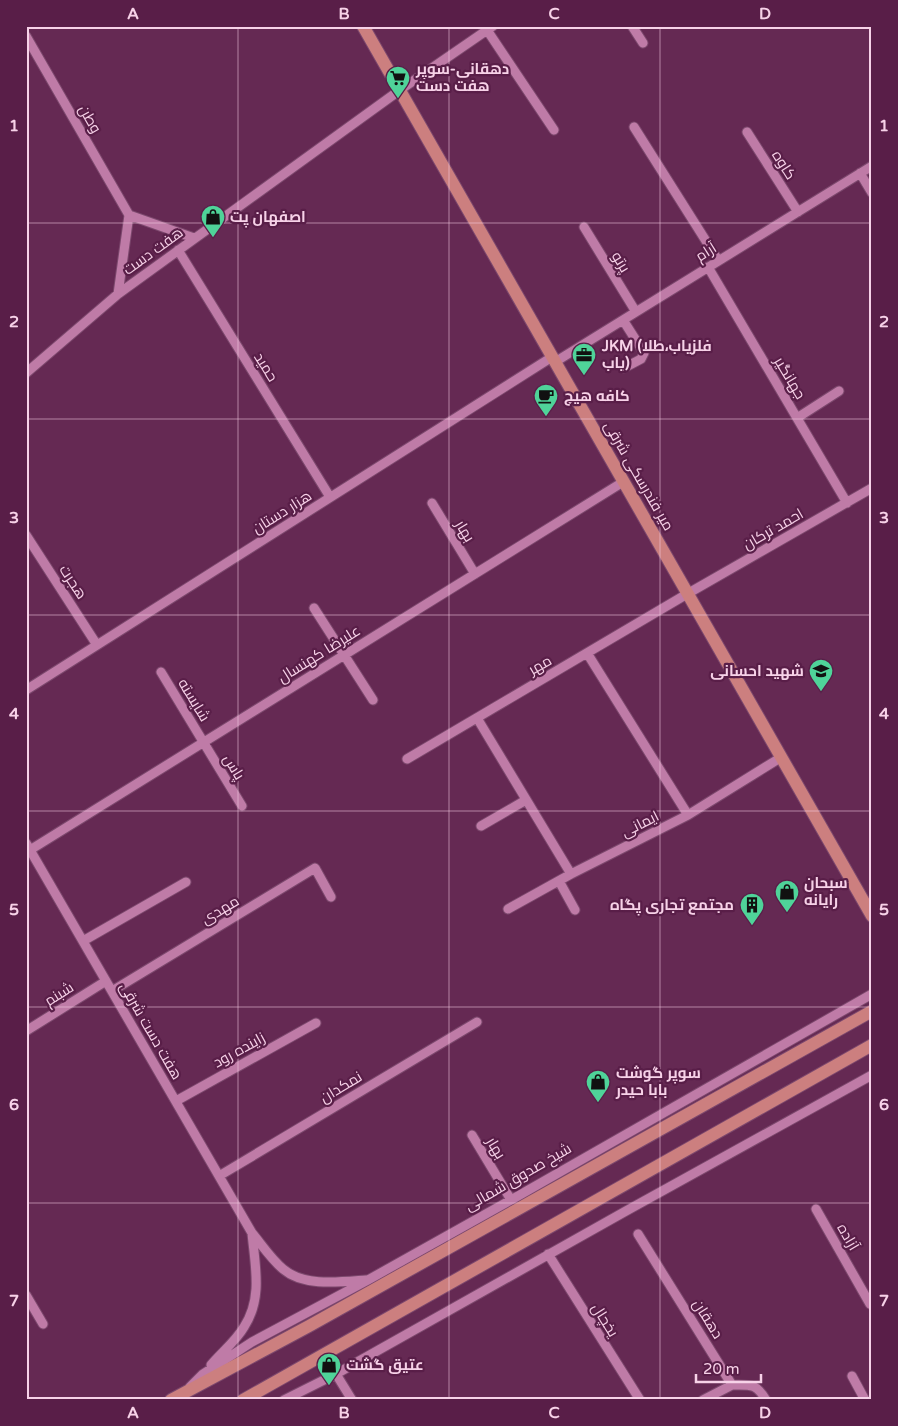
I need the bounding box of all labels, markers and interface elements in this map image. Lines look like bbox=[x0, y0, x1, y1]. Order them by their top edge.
text: A bbox=[127, 4, 139, 24]
text: B bbox=[338, 4, 350, 24]
text: C bbox=[548, 4, 560, 24]
text: D bbox=[759, 4, 771, 24]
place label: دهقانی-سوپر هفت دست bbox=[415, 60, 509, 95]
supermarket icon: دهقانی-سوپر هفت دست bbox=[385, 65, 411, 99]
street label: وطن bbox=[74, 102, 105, 137]
text: 1 bbox=[9, 116, 19, 136]
text: 1 bbox=[879, 116, 889, 136]
street label: کاوه bbox=[768, 147, 800, 183]
shop icon: اصفهان پت bbox=[200, 204, 226, 238]
place label: اصفهان پت bbox=[230, 208, 306, 228]
street label: هفت دست bbox=[120, 223, 186, 279]
street label: آرام bbox=[692, 239, 720, 266]
street label: پرتو bbox=[607, 248, 634, 276]
text: 2 bbox=[9, 312, 19, 332]
text: 2 bbox=[879, 312, 889, 332]
place label: JKM (فلزیاب،طلا یاب) bbox=[601, 337, 712, 372]
office icon: JKM (فلزیاب،طلا یاب) bbox=[571, 342, 597, 376]
street label: حمید bbox=[250, 349, 282, 385]
street label: جهانگیر bbox=[769, 353, 810, 403]
cafe icon: کافه هیچ bbox=[533, 383, 559, 417]
place label: کافه هیچ bbox=[564, 387, 630, 406]
street label: میر فندرسکی شرقی bbox=[599, 418, 678, 534]
street label: هزار دستان bbox=[249, 487, 316, 538]
street label: احمد ترکان bbox=[740, 505, 807, 554]
text: 3 bbox=[9, 508, 19, 528]
text: 3 bbox=[879, 508, 889, 528]
street label: بهار bbox=[450, 516, 478, 546]
street label: هجرت bbox=[55, 561, 91, 603]
street label: علیرضا کهنسال bbox=[274, 621, 364, 687]
street label: مهر bbox=[524, 651, 555, 680]
school or university icon: شهید احسانی bbox=[808, 658, 834, 692]
place label: شهید احسانی bbox=[710, 662, 804, 680]
street label: شایسته bbox=[174, 675, 214, 725]
text: 4 bbox=[9, 704, 19, 724]
text: 4 bbox=[879, 704, 889, 724]
street label: پاس bbox=[219, 751, 249, 784]
street label: ایمانی bbox=[618, 807, 662, 842]
place label: سبحان رایانه bbox=[804, 874, 848, 909]
shop icon: سبحان رایانه bbox=[774, 879, 800, 913]
street label: مهدی bbox=[198, 892, 243, 929]
building icon: مجتمع تجاری پگاه bbox=[739, 892, 765, 926]
place label: مجتمع تجاری پگاه bbox=[610, 896, 734, 916]
text: 5 bbox=[9, 900, 19, 920]
text: 5 bbox=[879, 900, 889, 920]
street label: شبنم bbox=[41, 978, 77, 1011]
street label: هفت دست شرقی bbox=[115, 979, 186, 1083]
street label: زاینده رود bbox=[210, 1028, 268, 1072]
place label: سوپر گوشت بابا حیدر bbox=[615, 1064, 701, 1099]
street label: نمکدان bbox=[317, 1067, 366, 1107]
shop icon: سوپر گوشت بابا حیدر bbox=[585, 1069, 611, 1103]
text: 6 bbox=[9, 1095, 19, 1115]
text: 6 bbox=[879, 1095, 889, 1115]
street label: بهار bbox=[481, 1133, 509, 1163]
street label: شیخ صدوق شمالی bbox=[462, 1139, 575, 1216]
street label: آزاده bbox=[833, 1220, 863, 1254]
text: 7 bbox=[9, 1291, 19, 1311]
text: 7 bbox=[879, 1291, 889, 1311]
street label: دهقان bbox=[688, 1296, 727, 1343]
street label: یخچال bbox=[587, 1300, 622, 1341]
scale bar bbox=[696, 1351, 760, 1383]
shop icon: عتیق گشت bbox=[316, 1352, 342, 1386]
place label: عتیق گشت bbox=[346, 1356, 424, 1374]
text: 20 m bbox=[703, 1360, 740, 1378]
text: A bbox=[127, 1403, 139, 1423]
text: B bbox=[338, 1403, 350, 1423]
text: C bbox=[548, 1403, 560, 1423]
text: D bbox=[759, 1403, 771, 1423]

